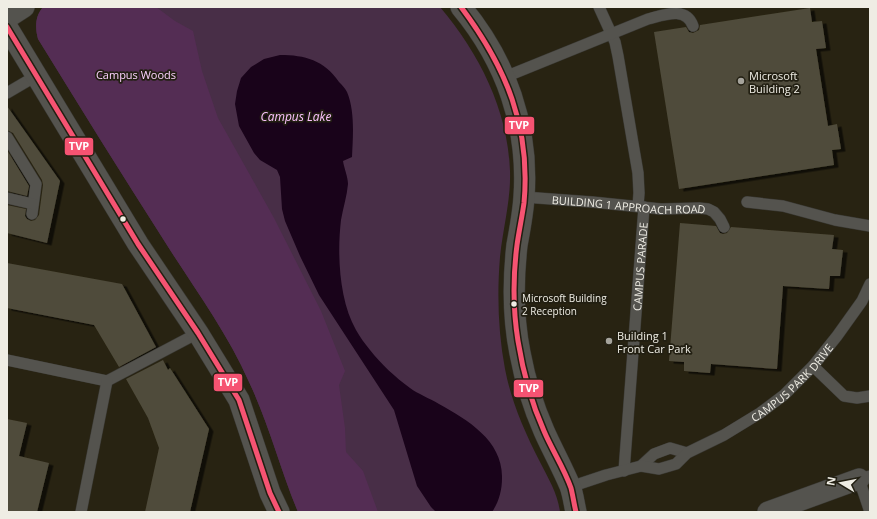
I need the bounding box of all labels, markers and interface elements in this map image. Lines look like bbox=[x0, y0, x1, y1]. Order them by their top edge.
park label: Campus Woods bbox=[96, 67, 176, 82]
place label: Microsoft Building 2 bbox=[749, 68, 800, 96]
marker: Microsoft Building 2 bbox=[736, 76, 746, 86]
water label: Campus Lake bbox=[261, 108, 331, 125]
line badge: TVP bbox=[504, 116, 535, 135]
text: TVP bbox=[509, 117, 529, 132]
line badge: TVP bbox=[64, 137, 94, 156]
text: TVP bbox=[69, 138, 89, 153]
street label: BUILDING 1 APPROACH ROAD bbox=[551, 192, 706, 217]
unlabelled marker bbox=[118, 214, 128, 224]
street label: CAMPUS PARADE bbox=[629, 222, 650, 311]
place label: Microsoft Building 2 Reception bbox=[522, 291, 607, 318]
marker: Microsoft Building 2 Reception bbox=[509, 299, 519, 309]
place label: Building 1 Front Car Park bbox=[617, 328, 691, 356]
marker: Building 1 Front Car Park bbox=[604, 336, 614, 346]
street label: CAMPUS PARK DRIVE bbox=[748, 340, 836, 425]
line badge: TVP bbox=[213, 373, 243, 392]
text: TVP bbox=[218, 374, 238, 389]
line badge: TVP bbox=[513, 379, 544, 398]
text: TVP bbox=[519, 380, 539, 395]
north arrow bbox=[821, 463, 861, 503]
text: N bbox=[822, 475, 839, 487]

